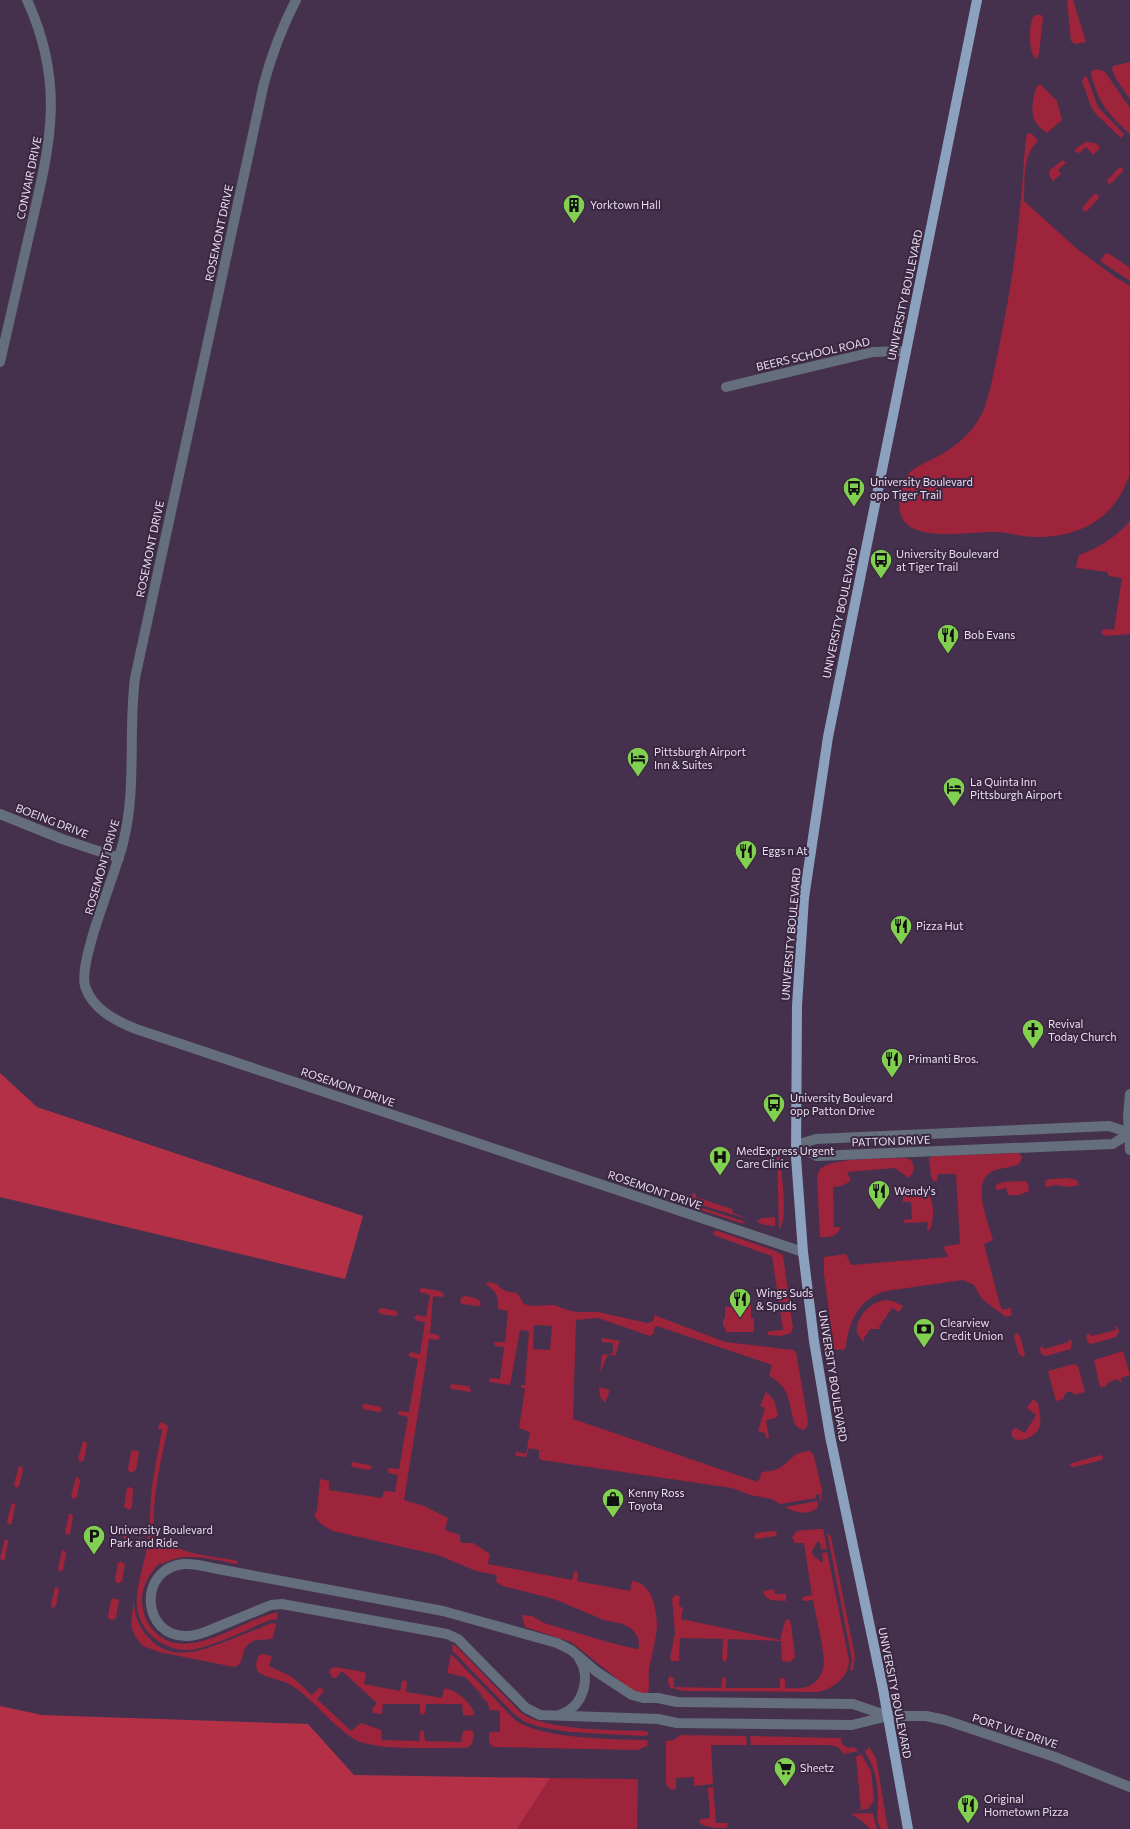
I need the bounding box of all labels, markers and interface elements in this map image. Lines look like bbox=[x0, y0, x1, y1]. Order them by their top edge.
street label: CONVAIR DRIVE bbox=[13, 135, 44, 220]
street label: ROSEMONT DRIVE bbox=[202, 183, 235, 282]
building icon: Yorktown Hall bbox=[561, 192, 587, 225]
place label: Yorktown Hall bbox=[590, 198, 661, 211]
street label: UNIVERSITY BOULEVARD bbox=[884, 228, 925, 362]
street label: BEERS SCHOOL ROAD bbox=[755, 334, 871, 373]
bus stop icon: University Boulevard opp Tiger Trail bbox=[841, 475, 867, 508]
place label: University Boulevard opp Tiger Trail bbox=[870, 475, 973, 501]
street label: ROSEMONT DRIVE bbox=[133, 499, 166, 598]
street label: UNIVERSITY BOULEVARD bbox=[819, 546, 860, 680]
bus stop icon: University Boulevard at Tiger Trail bbox=[868, 547, 894, 580]
place label: University Boulevard at Tiger Trail bbox=[896, 547, 999, 573]
restaurant icon: Bob Evans bbox=[935, 622, 961, 655]
place label: Bob Evans bbox=[964, 628, 1015, 641]
hotel icon: Pittsburgh Airport Inn & Suites bbox=[625, 745, 651, 778]
place label: Pittsburgh Airport Inn & Suites bbox=[654, 745, 746, 771]
hotel icon: La Quinta Inn Pittsburgh Airport bbox=[941, 775, 967, 808]
place label: La Quinta Inn Pittsburgh Airport bbox=[970, 775, 1062, 801]
street label: BOEING DRIVE bbox=[14, 801, 90, 840]
street label: ROSEMONT DRIVE bbox=[82, 818, 121, 916]
restaurant icon: Eggs n At bbox=[733, 838, 759, 871]
place label: Eggs n At bbox=[762, 844, 808, 857]
street label: UNIVERSITY BOULEVARD bbox=[778, 867, 803, 1001]
restaurant icon: Pizza Hut bbox=[888, 913, 914, 946]
place label: Pizza Hut bbox=[916, 919, 964, 932]
church icon: Revival Today Church bbox=[1020, 1017, 1046, 1050]
place label: Revival Today Church bbox=[1048, 1017, 1116, 1043]
restaurant icon: Primanti Bros. bbox=[879, 1046, 905, 1079]
place label: Primanti Bros. bbox=[908, 1052, 979, 1065]
street label: ROSEMONT DRIVE bbox=[299, 1064, 397, 1109]
bus stop icon: University Boulevard opp Patton Drive bbox=[761, 1091, 787, 1124]
place label: University Boulevard opp Patton Drive bbox=[790, 1091, 893, 1117]
street label: PATTON DRIVE bbox=[851, 1133, 931, 1148]
hospital icon: MedExpress Urgent Care Clinic bbox=[707, 1144, 733, 1177]
place label: MedExpress Urgent Care Clinic bbox=[736, 1144, 835, 1170]
street label: ROSEMONT DRIVE bbox=[606, 1167, 704, 1212]
restaurant icon: Wendy's bbox=[866, 1178, 892, 1211]
place label: Wendy's bbox=[894, 1184, 936, 1197]
restaurant icon: Wings Suds & Spuds bbox=[727, 1286, 753, 1319]
place label: Wings Suds & Spuds bbox=[756, 1286, 813, 1312]
street label: UNIVERSITY BOULEVARD bbox=[817, 1309, 850, 1443]
bank icon: Clearview Credit Union bbox=[911, 1316, 937, 1349]
place label: Clearview Credit Union bbox=[940, 1316, 1003, 1342]
shop icon: Kenny Ross Toyota bbox=[600, 1486, 626, 1519]
place label: Kenny Ross Toyota bbox=[628, 1486, 685, 1512]
parking icon: University Boulevard Park and Ride bbox=[81, 1523, 107, 1556]
place label: University Boulevard Park and Ride bbox=[110, 1523, 213, 1549]
street label: UNIVERSITY BOULEVARD bbox=[876, 1626, 915, 1760]
street label: PORT VUE DRIVE bbox=[971, 1711, 1060, 1750]
supermarket icon: Sheetz bbox=[772, 1755, 798, 1788]
place label: Sheetz bbox=[800, 1761, 835, 1774]
restaurant icon: Original Hometown Pizza bbox=[955, 1792, 981, 1825]
place label: Original Hometown Pizza bbox=[984, 1792, 1069, 1818]

